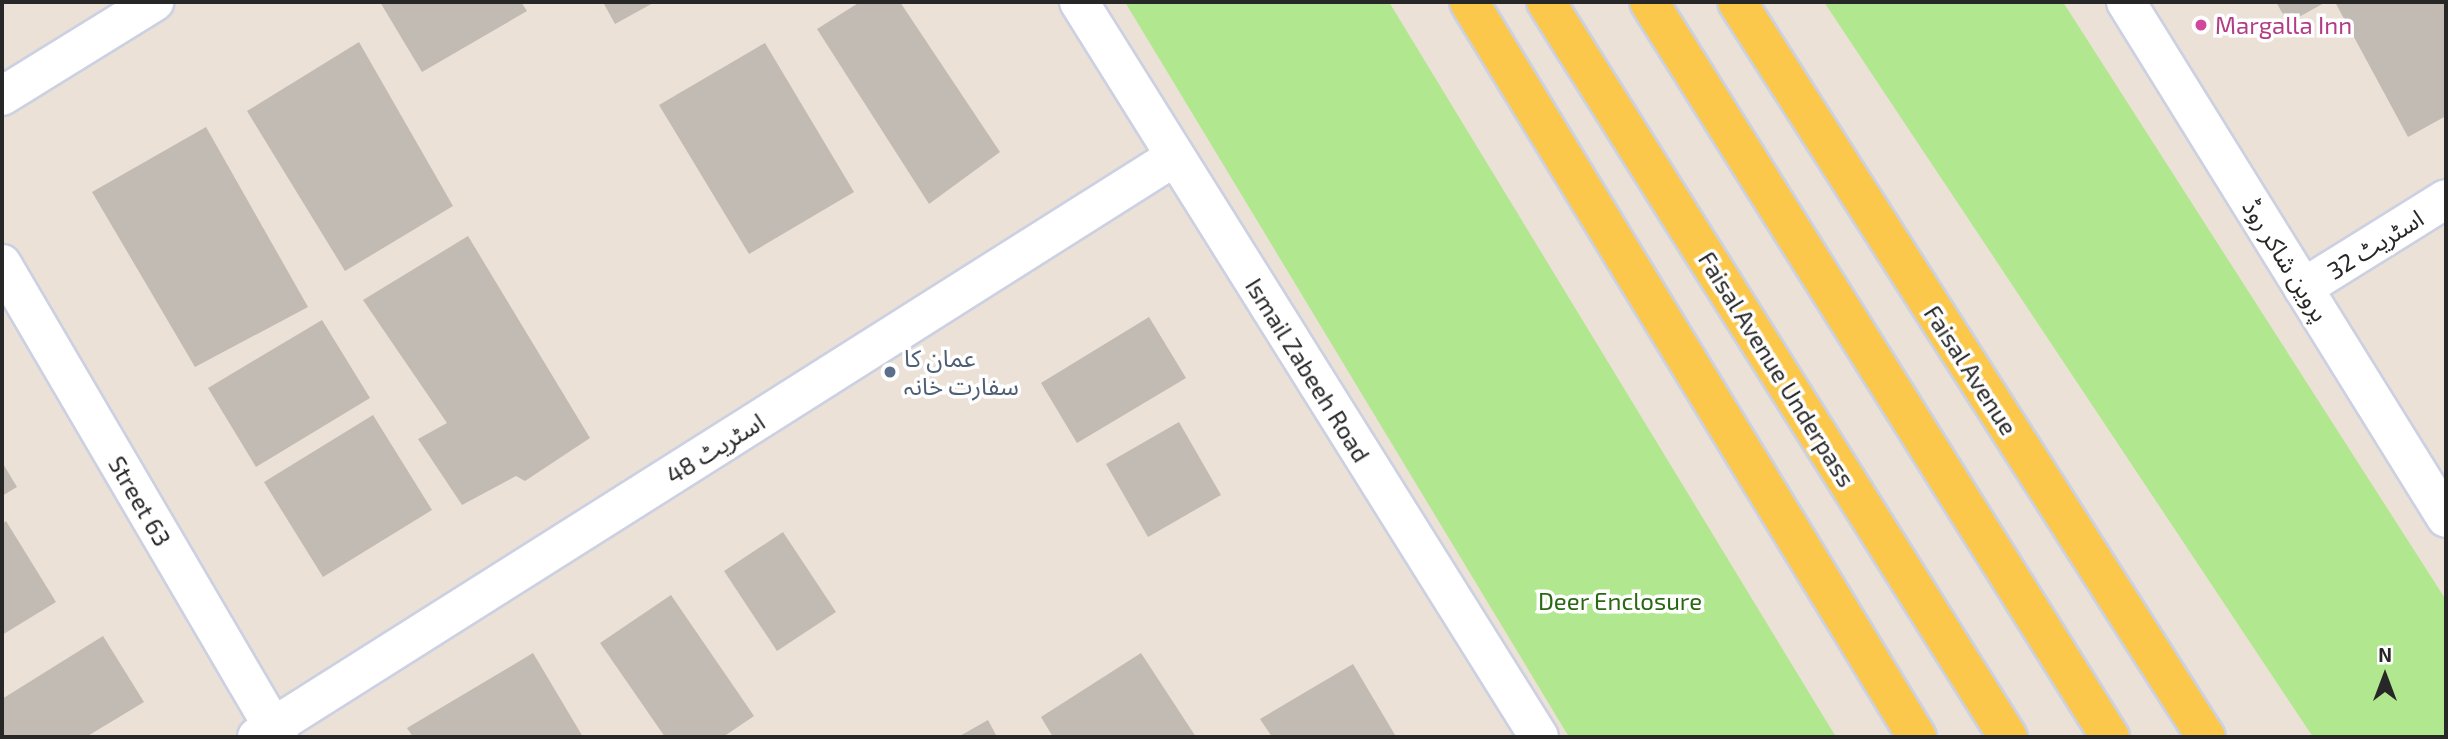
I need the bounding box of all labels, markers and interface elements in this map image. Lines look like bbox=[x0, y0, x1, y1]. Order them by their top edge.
place label: Margalla Inn bbox=[2215, 11, 2352, 39]
marker: Margalla Inn bbox=[2193, 17, 2209, 33]
street label: پروین شاکر روڈ bbox=[2237, 193, 2335, 327]
street label: اسٹریٹ 32 bbox=[2322, 203, 2428, 285]
street label: Faisal Avenue Underpass bbox=[1693, 246, 1861, 492]
street label: Ismail Zabeeh Road bbox=[1240, 273, 1376, 467]
street label: Faisal Avenue bbox=[1918, 299, 2024, 441]
place label: عمان کا سفارت خانہ bbox=[904, 344, 1019, 400]
marker: عمان کا سفارت خانہ bbox=[882, 364, 898, 380]
street label: اسٹریٹ 48 bbox=[661, 407, 769, 489]
street label: Street 63 bbox=[103, 451, 177, 551]
park label: Deer Enclosure bbox=[1538, 587, 1702, 615]
north arrow bbox=[2350, 641, 2420, 711]
text: N bbox=[2378, 643, 2392, 666]

